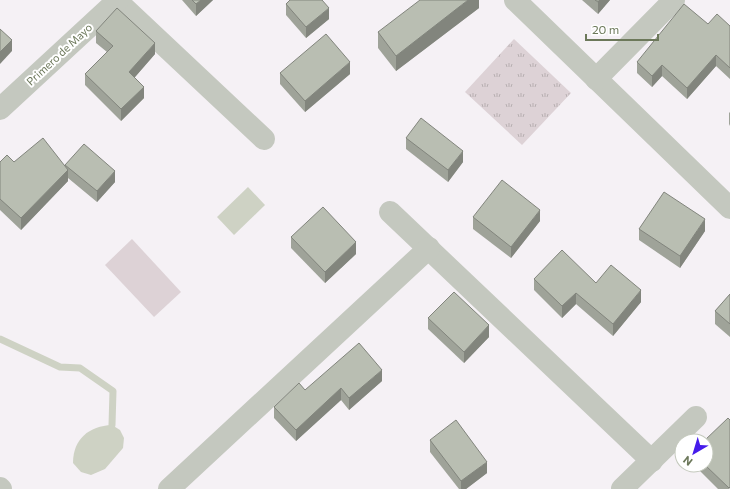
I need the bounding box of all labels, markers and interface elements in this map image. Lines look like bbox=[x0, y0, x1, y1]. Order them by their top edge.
scale bar bbox=[586, 16, 658, 42]
street label: Primero de Mayo bbox=[24, 20, 95, 88]
text: 20 m bbox=[592, 22, 619, 36]
north arrow bbox=[674, 433, 714, 473]
text: N bbox=[680, 454, 695, 469]

